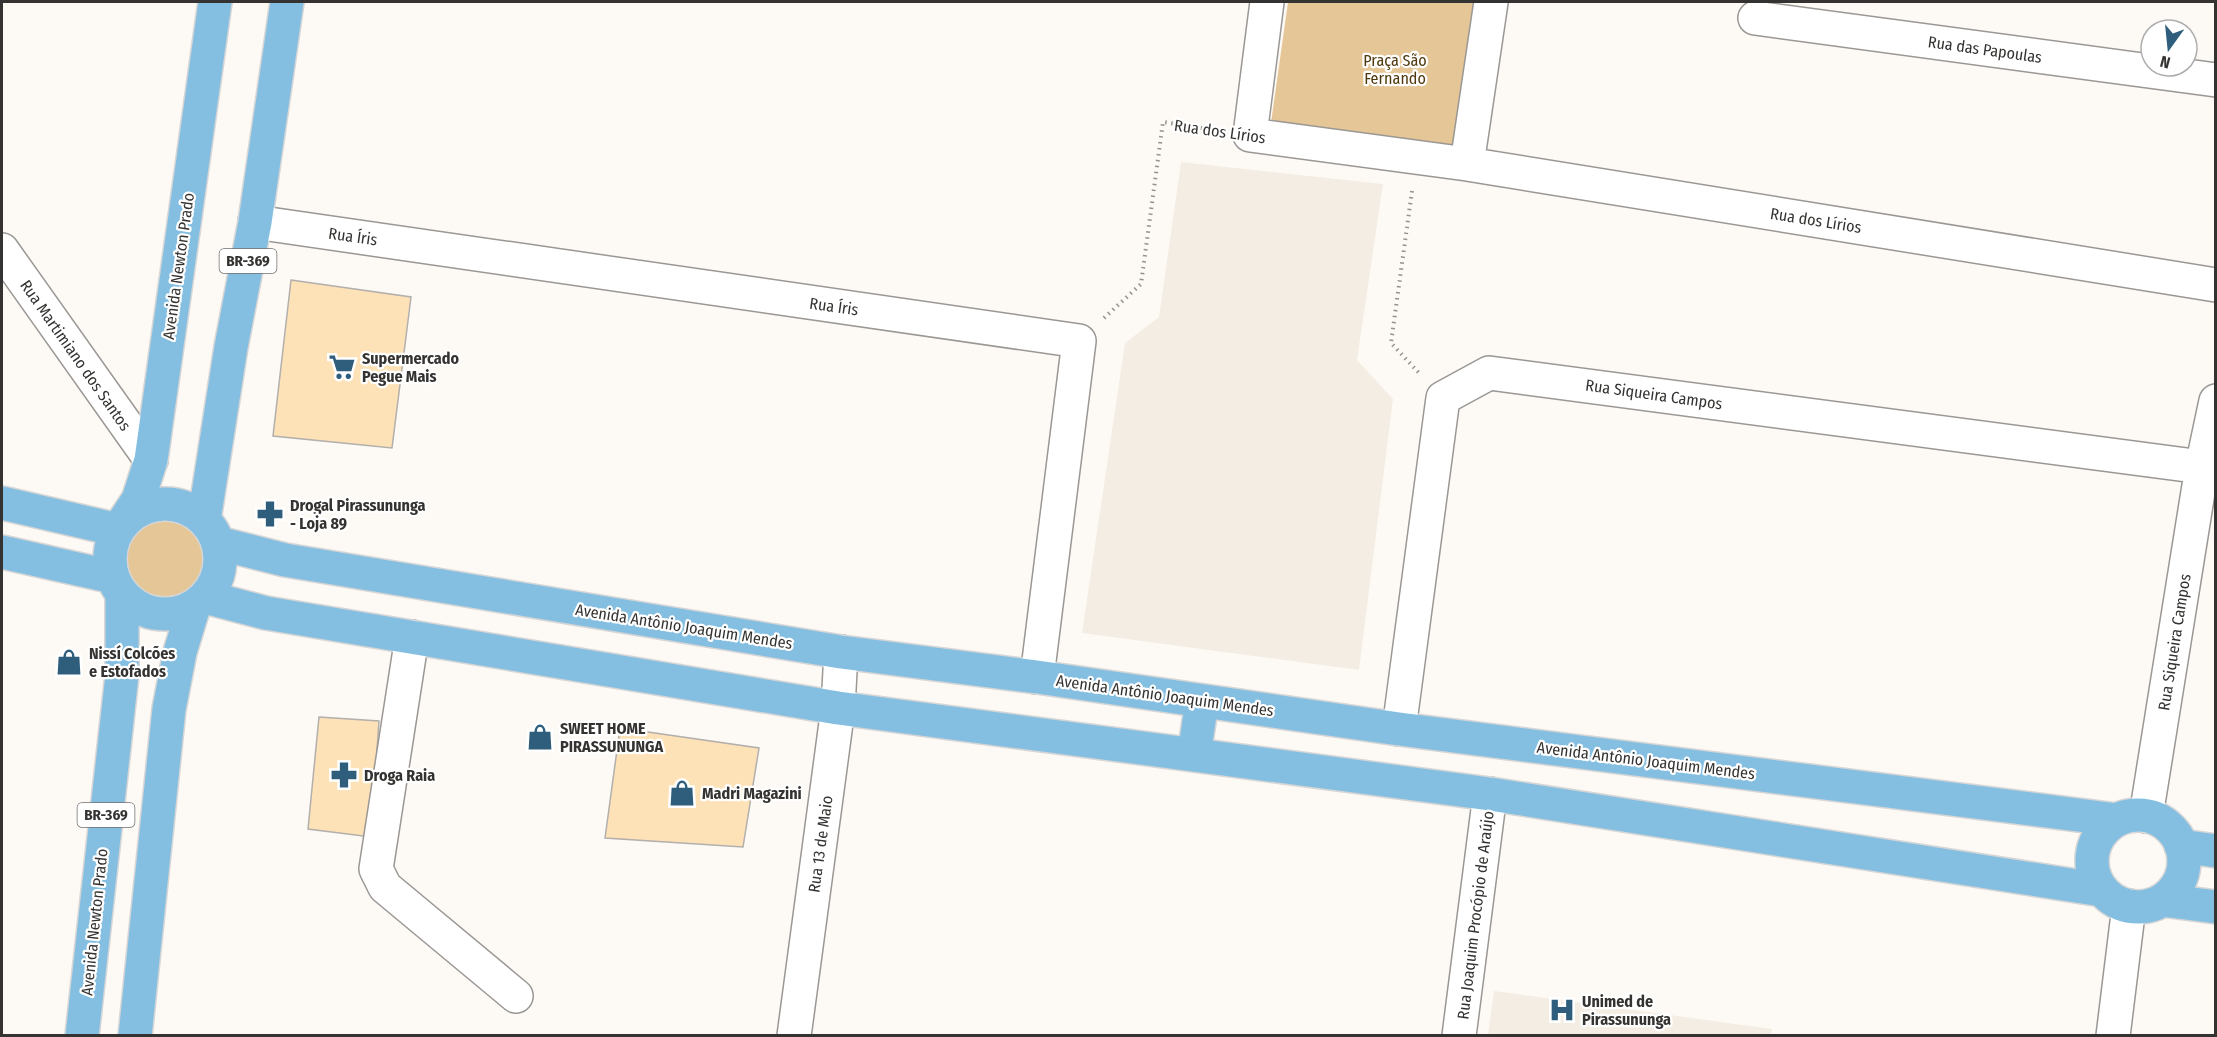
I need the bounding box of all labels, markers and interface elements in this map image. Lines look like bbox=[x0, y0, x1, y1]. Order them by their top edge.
north arrow bbox=[2139, 18, 2199, 78]
street label: Rua das Papoulas bbox=[1927, 32, 2043, 67]
park label: Praça São Fernando bbox=[1363, 51, 1427, 88]
text: N bbox=[2158, 52, 2172, 72]
street label: Rua dos Lírios bbox=[1173, 116, 1267, 147]
street label: Avenida Newton Prado bbox=[159, 192, 198, 341]
street label: Rua dos Lírios bbox=[1769, 204, 1863, 237]
street label: Rua Íris bbox=[327, 224, 379, 249]
road number: BR-369 bbox=[220, 249, 276, 273]
street label: Rua Martimiano dos Santos bbox=[16, 276, 135, 434]
street label: Rua Íris bbox=[808, 294, 860, 319]
place label: Supermercado Pegue Mais bbox=[362, 349, 459, 386]
supermarket icon: Supermercado Pegue Mais bbox=[327, 352, 357, 382]
street label: Rua Siqueira Campos bbox=[1584, 375, 1724, 414]
place label: Drogal Pirassununga - Loja 89 bbox=[290, 496, 426, 533]
pharmacy icon: Drogal Pirassununga - Loja 89 bbox=[255, 499, 285, 529]
street label: Rua Siqueira Campos bbox=[2154, 572, 2195, 712]
street label: Avenida Antônio Joaquim Mendes bbox=[574, 600, 794, 653]
place label: Nissí Colcões e Estofados bbox=[89, 644, 175, 681]
shop icon: Nissí Colcões e Estofados bbox=[54, 647, 84, 677]
street label: Avenida Antônio Joaquim Mendes bbox=[1055, 671, 1275, 720]
place label: SWEET HOME PIRASSUNUNGA bbox=[560, 719, 664, 756]
shop icon: SWEET HOME PIRASSUNUNGA bbox=[525, 722, 555, 752]
street label: Avenida Antônio Joaquim Mendes bbox=[1536, 738, 1756, 783]
pharmacy icon: Droga Raia bbox=[329, 760, 359, 790]
place label: Droga Raia bbox=[364, 766, 435, 785]
shop icon: Madri Magazini bbox=[667, 778, 697, 808]
place label: Madri Magazini bbox=[702, 784, 802, 803]
street label: Rua 13 de Maio bbox=[804, 794, 837, 894]
road number: BR-369 bbox=[78, 803, 134, 827]
street label: Rua Joaquim Procópio de Araújo bbox=[1453, 810, 1498, 1020]
street label: Avenida Newton Prado bbox=[77, 848, 112, 996]
place label: Unimed de Pirassununga bbox=[1582, 992, 1671, 1029]
hospital icon: Unimed de Pirassununga bbox=[1547, 995, 1577, 1025]

